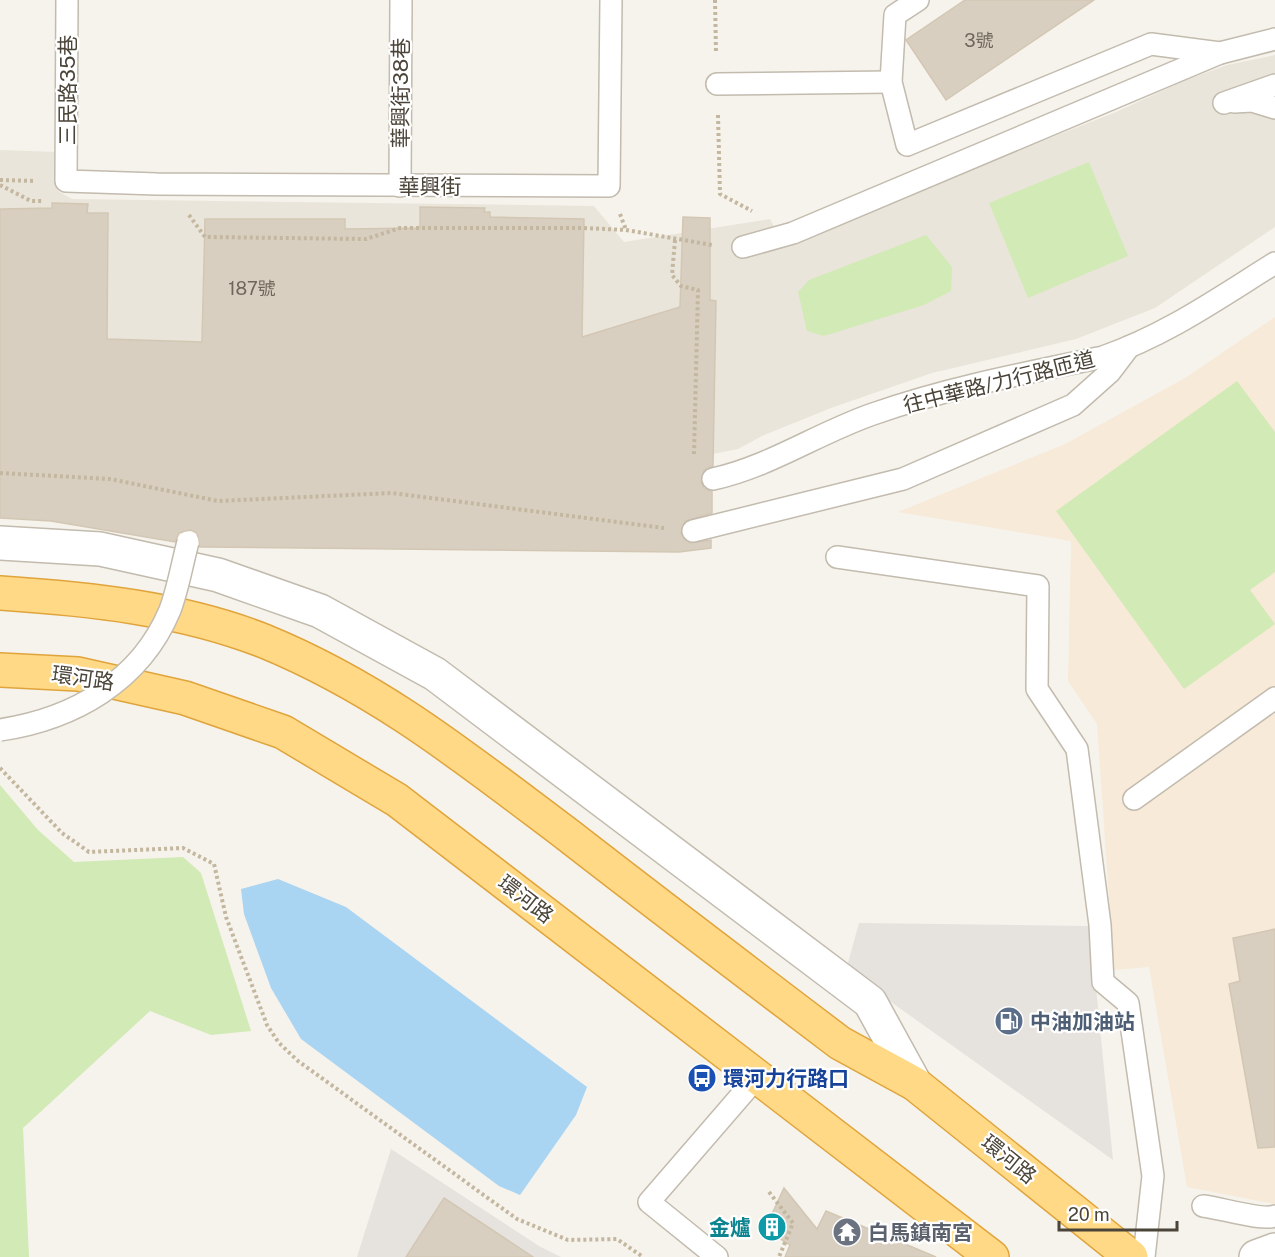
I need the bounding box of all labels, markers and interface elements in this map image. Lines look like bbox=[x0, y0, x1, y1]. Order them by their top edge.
house number: 3號 bbox=[964, 30, 994, 51]
street label: 三民路35巷 bbox=[55, 35, 80, 145]
street label: 華興街38巷 bbox=[388, 38, 413, 148]
street label: 華興街 bbox=[399, 174, 462, 199]
house number: 187號 bbox=[228, 278, 276, 299]
street label: 往中華路/力行路匝道 bbox=[901, 346, 1097, 418]
street label: 環河路 bbox=[50, 661, 116, 695]
street label: 環河路 bbox=[493, 870, 559, 928]
fuel station icon: 中油加油站 bbox=[993, 1005, 1025, 1037]
place label: 中油加油站 bbox=[1030, 1009, 1135, 1034]
bus stop icon: 環河力行路口 bbox=[686, 1062, 718, 1094]
place label: 環河力行路口 bbox=[723, 1066, 849, 1091]
street label: 環河路 bbox=[977, 1129, 1041, 1189]
scale bar bbox=[1059, 1194, 1178, 1232]
text: 20 m bbox=[1068, 1204, 1110, 1225]
building icon: 金爐 bbox=[756, 1211, 788, 1243]
place label: 金爐 bbox=[709, 1215, 751, 1240]
temple icon: 白馬鎮南宮 bbox=[831, 1216, 863, 1248]
place label: 白馬鎮南宮 bbox=[868, 1220, 973, 1245]

